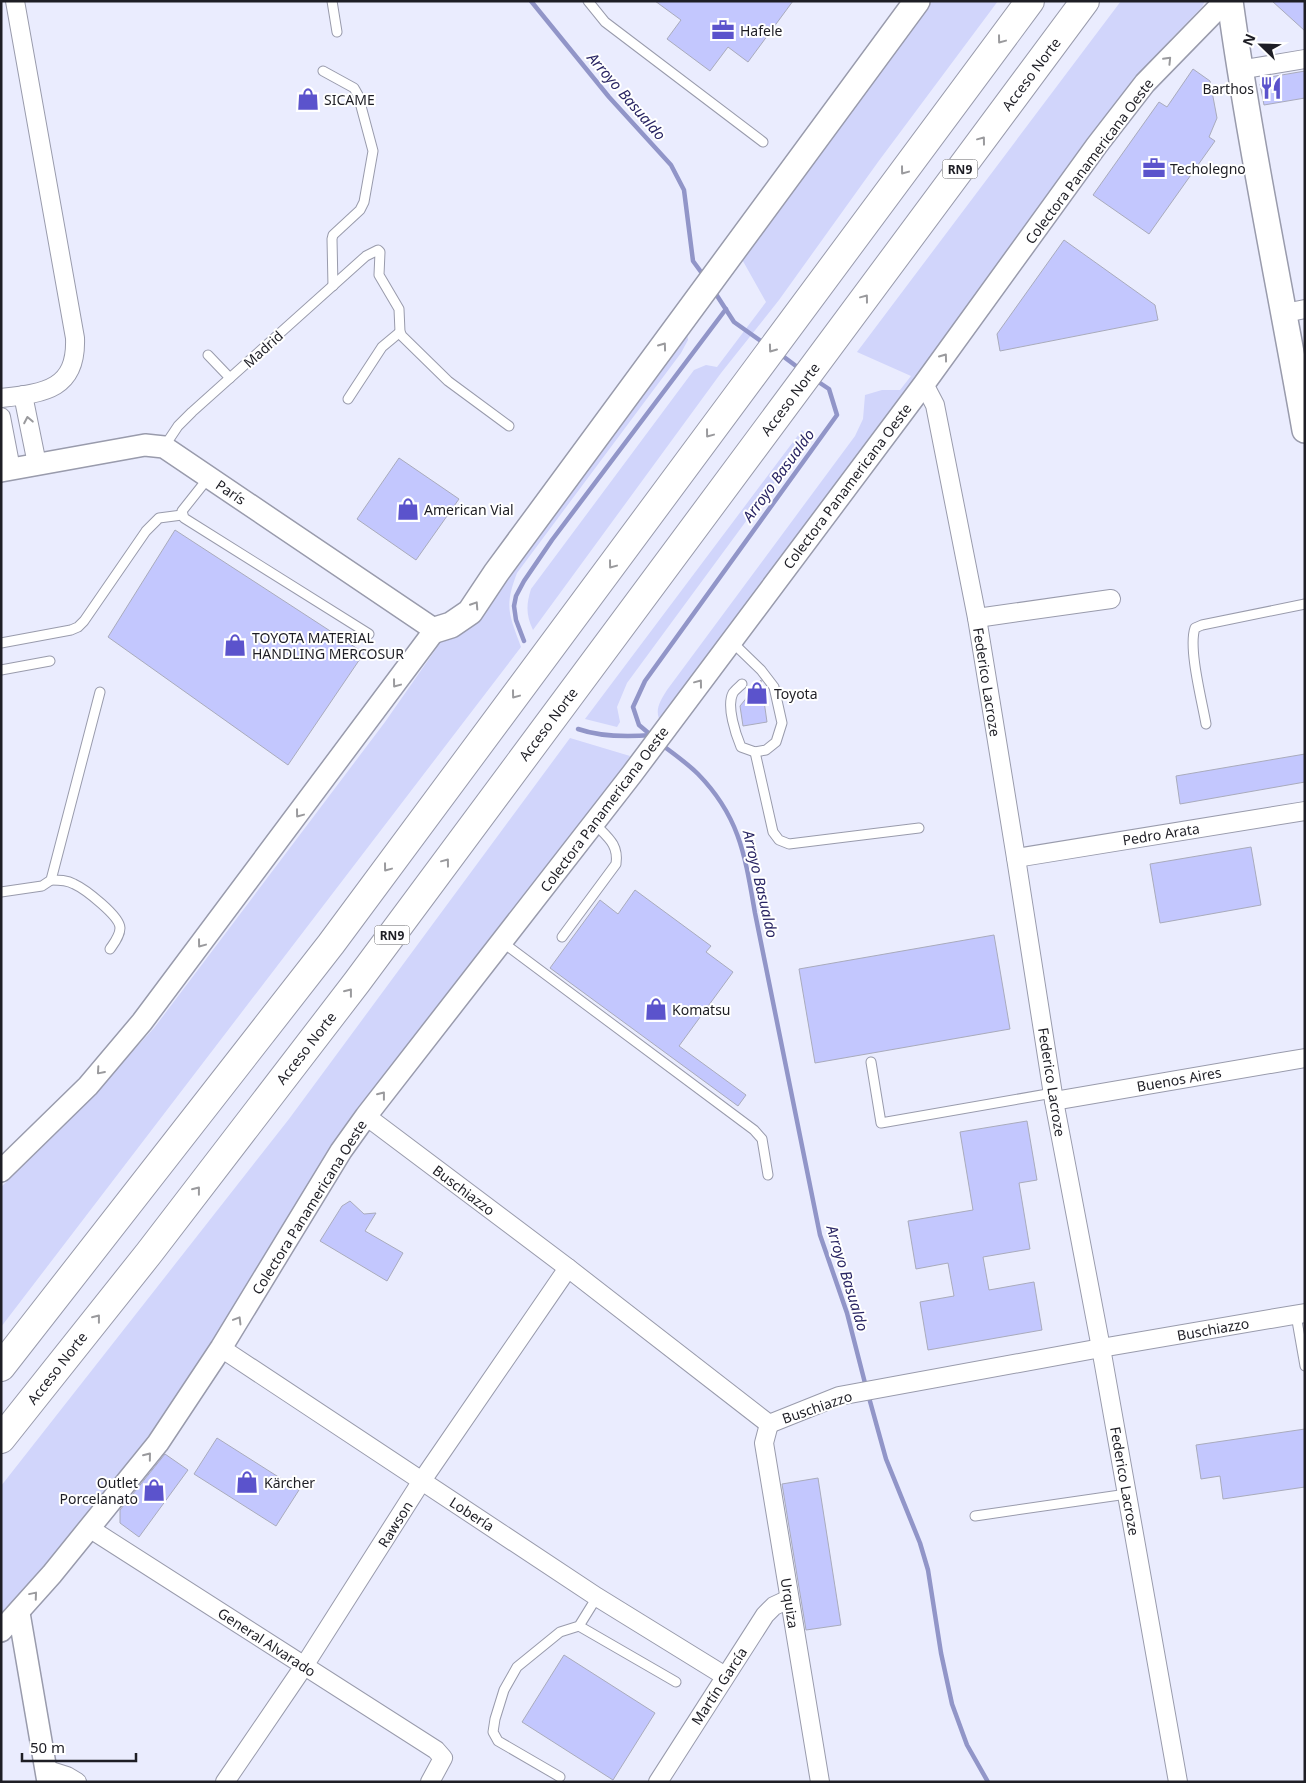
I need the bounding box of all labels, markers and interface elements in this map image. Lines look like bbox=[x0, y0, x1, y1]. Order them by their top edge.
office icon: Hafele bbox=[710, 17, 736, 43]
north arrow bbox=[1236, 20, 1286, 70]
place label: Hafele bbox=[740, 21, 783, 40]
text: N bbox=[1238, 31, 1260, 49]
street label: Acceso Norte bbox=[997, 33, 1065, 114]
one-way arrow bbox=[998, 34, 1007, 44]
water label: Arroyo Basualdo bbox=[583, 47, 671, 144]
one-way arrow bbox=[1162, 57, 1171, 66]
street label: Colectora Panamericana Oeste bbox=[1020, 74, 1158, 248]
restaurant icon: Barthos bbox=[1258, 75, 1284, 101]
place label: Barthos bbox=[1202, 79, 1254, 98]
shop icon: SICAME bbox=[295, 86, 321, 112]
place label: SICAME bbox=[324, 90, 375, 109]
one-way arrow bbox=[977, 137, 985, 146]
office icon: Techolegno bbox=[1141, 155, 1167, 181]
place label: Techolegno bbox=[1170, 159, 1246, 178]
road number: RN9 bbox=[942, 160, 978, 178]
one-way arrow bbox=[901, 165, 910, 175]
one-way arrow bbox=[859, 295, 867, 304]
street label: Madrid bbox=[239, 326, 287, 372]
one-way arrow bbox=[657, 342, 666, 352]
one-way arrow bbox=[769, 343, 778, 353]
one-way arrow bbox=[938, 354, 946, 363]
street label: Acceso Norte bbox=[756, 358, 824, 439]
street label: Colectora Panamericana Oeste bbox=[778, 399, 916, 573]
one-way arrow bbox=[23, 415, 34, 424]
water label: Arroyo Basualdo bbox=[737, 425, 818, 526]
one-way arrow bbox=[706, 428, 714, 437]
street label: París bbox=[212, 475, 250, 509]
shop icon: American Vial bbox=[395, 496, 421, 522]
place label: American Vial bbox=[424, 500, 514, 519]
one-way arrow bbox=[609, 559, 618, 569]
one-way arrow bbox=[469, 601, 478, 611]
street label: Federico Lacroze bbox=[969, 626, 1005, 738]
place label: TOYOTA MATERIAL HANDLING MERCOSUR bbox=[252, 628, 404, 663]
shop icon: TOYOTA MATERIAL HANDLING MERCOSUR bbox=[222, 632, 248, 658]
one-way arrow bbox=[392, 678, 402, 687]
one-way arrow bbox=[694, 680, 702, 689]
shop icon: Toyota bbox=[744, 680, 770, 706]
street label: Acceso Norte bbox=[514, 683, 582, 764]
place label: Toyota bbox=[774, 684, 818, 703]
one-way arrow bbox=[512, 689, 521, 699]
street label: Colectora Panamericana Oeste bbox=[535, 722, 673, 896]
one-way arrow bbox=[296, 808, 304, 817]
street label: Pedro Arata bbox=[1121, 819, 1201, 849]
water label: Arroyo Basualdo bbox=[739, 827, 783, 940]
one-way arrow bbox=[440, 858, 449, 868]
one-way arrow bbox=[384, 862, 393, 872]
road number: RN9 bbox=[374, 926, 410, 944]
one-way arrow bbox=[199, 938, 207, 947]
one-way arrow bbox=[343, 988, 352, 998]
shop icon: Komatsu bbox=[643, 996, 669, 1022]
place label: Komatsu bbox=[672, 1000, 731, 1019]
street label: Acceso Norte bbox=[272, 1008, 340, 1088]
street label: Federico Lacroze bbox=[1034, 1026, 1070, 1138]
street label: Buenos Aires bbox=[1135, 1062, 1223, 1096]
one-way arrow bbox=[97, 1065, 106, 1074]
one-way arrow bbox=[377, 1092, 385, 1101]
street label: Colectora Panamericana Oeste bbox=[247, 1116, 371, 1298]
street label: Buschiazzo bbox=[429, 1160, 499, 1220]
one-way arrow bbox=[191, 1187, 199, 1196]
water label: Arroyo Basualdo bbox=[822, 1222, 874, 1333]
street label: Buschiazzo bbox=[1175, 1313, 1251, 1345]
one-way arrow bbox=[91, 1315, 100, 1324]
one-way arrow bbox=[231, 1317, 241, 1326]
street label: Acceso Norte bbox=[23, 1328, 91, 1408]
street label: Buschiazzo bbox=[779, 1386, 855, 1428]
street label: Federico Lacroze bbox=[1106, 1425, 1144, 1537]
one-way arrow bbox=[143, 1452, 152, 1461]
shop icon: Kärcher bbox=[234, 1469, 260, 1495]
place label: Outlet Porcelanato bbox=[59, 1473, 138, 1508]
place label: Kärcher bbox=[264, 1473, 315, 1492]
shop icon: Outlet Porcelanato bbox=[141, 1477, 167, 1503]
street label: Lobería bbox=[446, 1493, 498, 1535]
street label: Rawson bbox=[373, 1497, 417, 1551]
street label: Urquiza bbox=[777, 1576, 803, 1630]
one-way arrow bbox=[29, 1592, 37, 1601]
street label: General Alvarado bbox=[214, 1603, 320, 1681]
street label: Martín García bbox=[687, 1643, 751, 1729]
scale bar bbox=[22, 1730, 136, 1762]
text: 50 m bbox=[30, 1737, 65, 1757]

